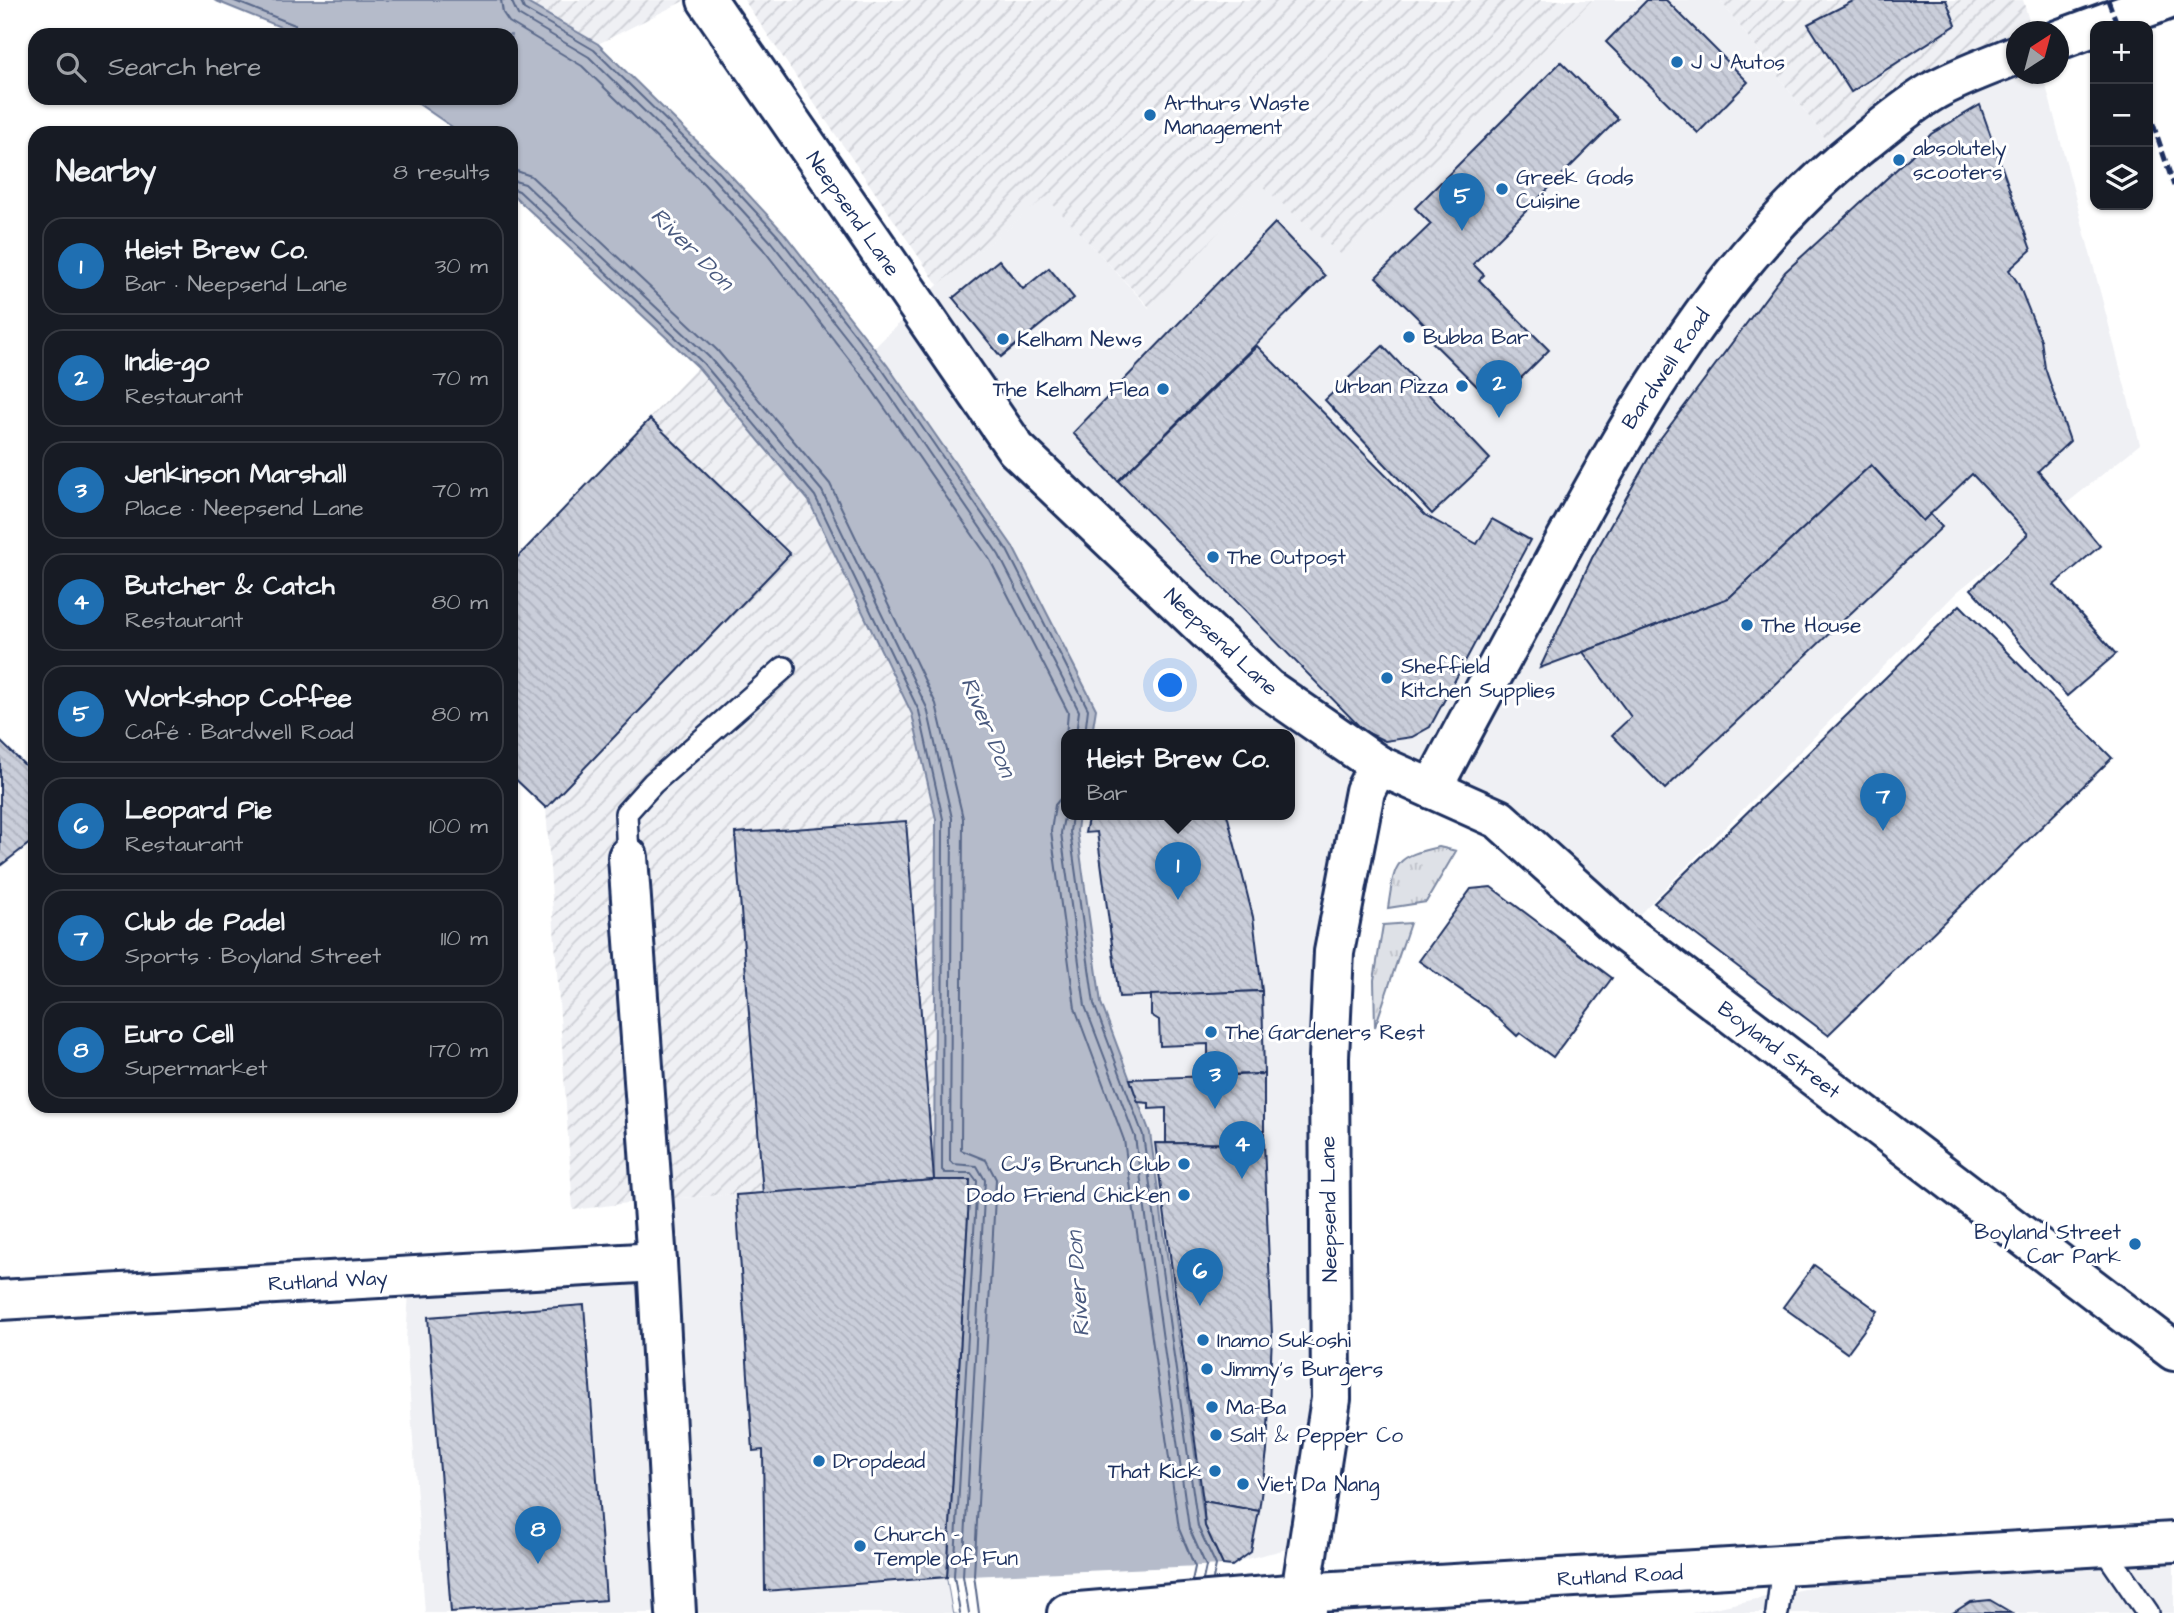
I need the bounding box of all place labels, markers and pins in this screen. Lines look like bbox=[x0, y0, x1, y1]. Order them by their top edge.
place label: J J Autos bbox=[1691, 48, 1785, 77]
marker: J J Autos bbox=[1669, 54, 1685, 70]
place label: Arthurs Waste Management bbox=[1164, 89, 1310, 144]
marker: Arthurs Waste Management bbox=[1142, 107, 1158, 123]
place label: absolutely scooters bbox=[1913, 134, 2007, 187]
marker: absolutely scooters bbox=[1891, 152, 1907, 168]
place label: Greek Gods Cuisine bbox=[1516, 163, 1634, 216]
pin: 5 bbox=[1439, 173, 1485, 231]
marker: Greek Gods Cuisine bbox=[1494, 181, 1510, 197]
place label: Bubba Bar bbox=[1423, 323, 1529, 352]
place label: Kelham News bbox=[1017, 325, 1142, 354]
marker: Bubba Bar bbox=[1401, 329, 1417, 345]
marker: Kelham News bbox=[995, 331, 1011, 347]
pin: 2 bbox=[1476, 360, 1522, 418]
place label: Urban Pizza bbox=[1335, 372, 1448, 401]
place label: The Kelham Flea bbox=[993, 375, 1149, 404]
marker: Urban Pizza bbox=[1454, 378, 1470, 394]
marker: The Kelham Flea bbox=[1155, 381, 1171, 397]
place label: The Outpost bbox=[1227, 543, 1347, 573]
marker: The Outpost bbox=[1205, 549, 1221, 565]
place label: The House bbox=[1761, 611, 1861, 640]
marker: The House bbox=[1739, 617, 1755, 633]
place label: Sheffield Kitchen Supplies bbox=[1401, 652, 1555, 706]
marker: Sheffield Kitchen Supplies bbox=[1379, 670, 1395, 686]
pin: 7 bbox=[1860, 773, 1906, 831]
pin: 1 bbox=[1155, 842, 1201, 900]
place label: The Gardeners Rest bbox=[1225, 1018, 1425, 1047]
marker: The Gardeners Rest bbox=[1203, 1024, 1219, 1040]
pin: 3 bbox=[1192, 1051, 1238, 1109]
pin: 4 bbox=[1219, 1121, 1265, 1179]
place label: CJ's Brunch Club bbox=[1001, 1150, 1170, 1179]
marker: CJ's Brunch Club bbox=[1176, 1156, 1192, 1172]
place label: Dodo Friend Chicken bbox=[967, 1181, 1170, 1210]
marker: Dodo Friend Chicken bbox=[1176, 1187, 1192, 1203]
place label: Boyland Street Car Park bbox=[1974, 1218, 2122, 1271]
marker: Boyland Street Car Park bbox=[2127, 1236, 2143, 1252]
pin: 6 bbox=[1177, 1248, 1223, 1306]
place label: Inamo Sukoshi bbox=[1217, 1326, 1351, 1355]
marker: Inamo Sukoshi bbox=[1195, 1332, 1211, 1348]
place label: Jimmy's Burgers bbox=[1221, 1355, 1383, 1386]
marker: Jimmy's Burgers bbox=[1199, 1361, 1215, 1377]
place label: Ma-Ba bbox=[1226, 1393, 1287, 1422]
marker: Ma-Ba bbox=[1204, 1399, 1220, 1415]
place label: Salt & Pepper Co bbox=[1230, 1421, 1403, 1451]
marker: Salt & Pepper Co bbox=[1208, 1427, 1224, 1443]
place label: Dropdead bbox=[833, 1447, 926, 1477]
marker: Dropdead bbox=[811, 1453, 827, 1469]
place label: That Kick bbox=[1108, 1457, 1201, 1486]
marker: That Kick bbox=[1207, 1463, 1223, 1479]
place label: Viet Da Nang bbox=[1257, 1470, 1380, 1501]
marker: Viet Da Nang bbox=[1235, 1476, 1251, 1492]
pin: 8 bbox=[515, 1506, 561, 1564]
place label: Church - Temple of Fun bbox=[874, 1520, 1018, 1574]
marker: Church - Temple of Fun bbox=[852, 1538, 868, 1554]

